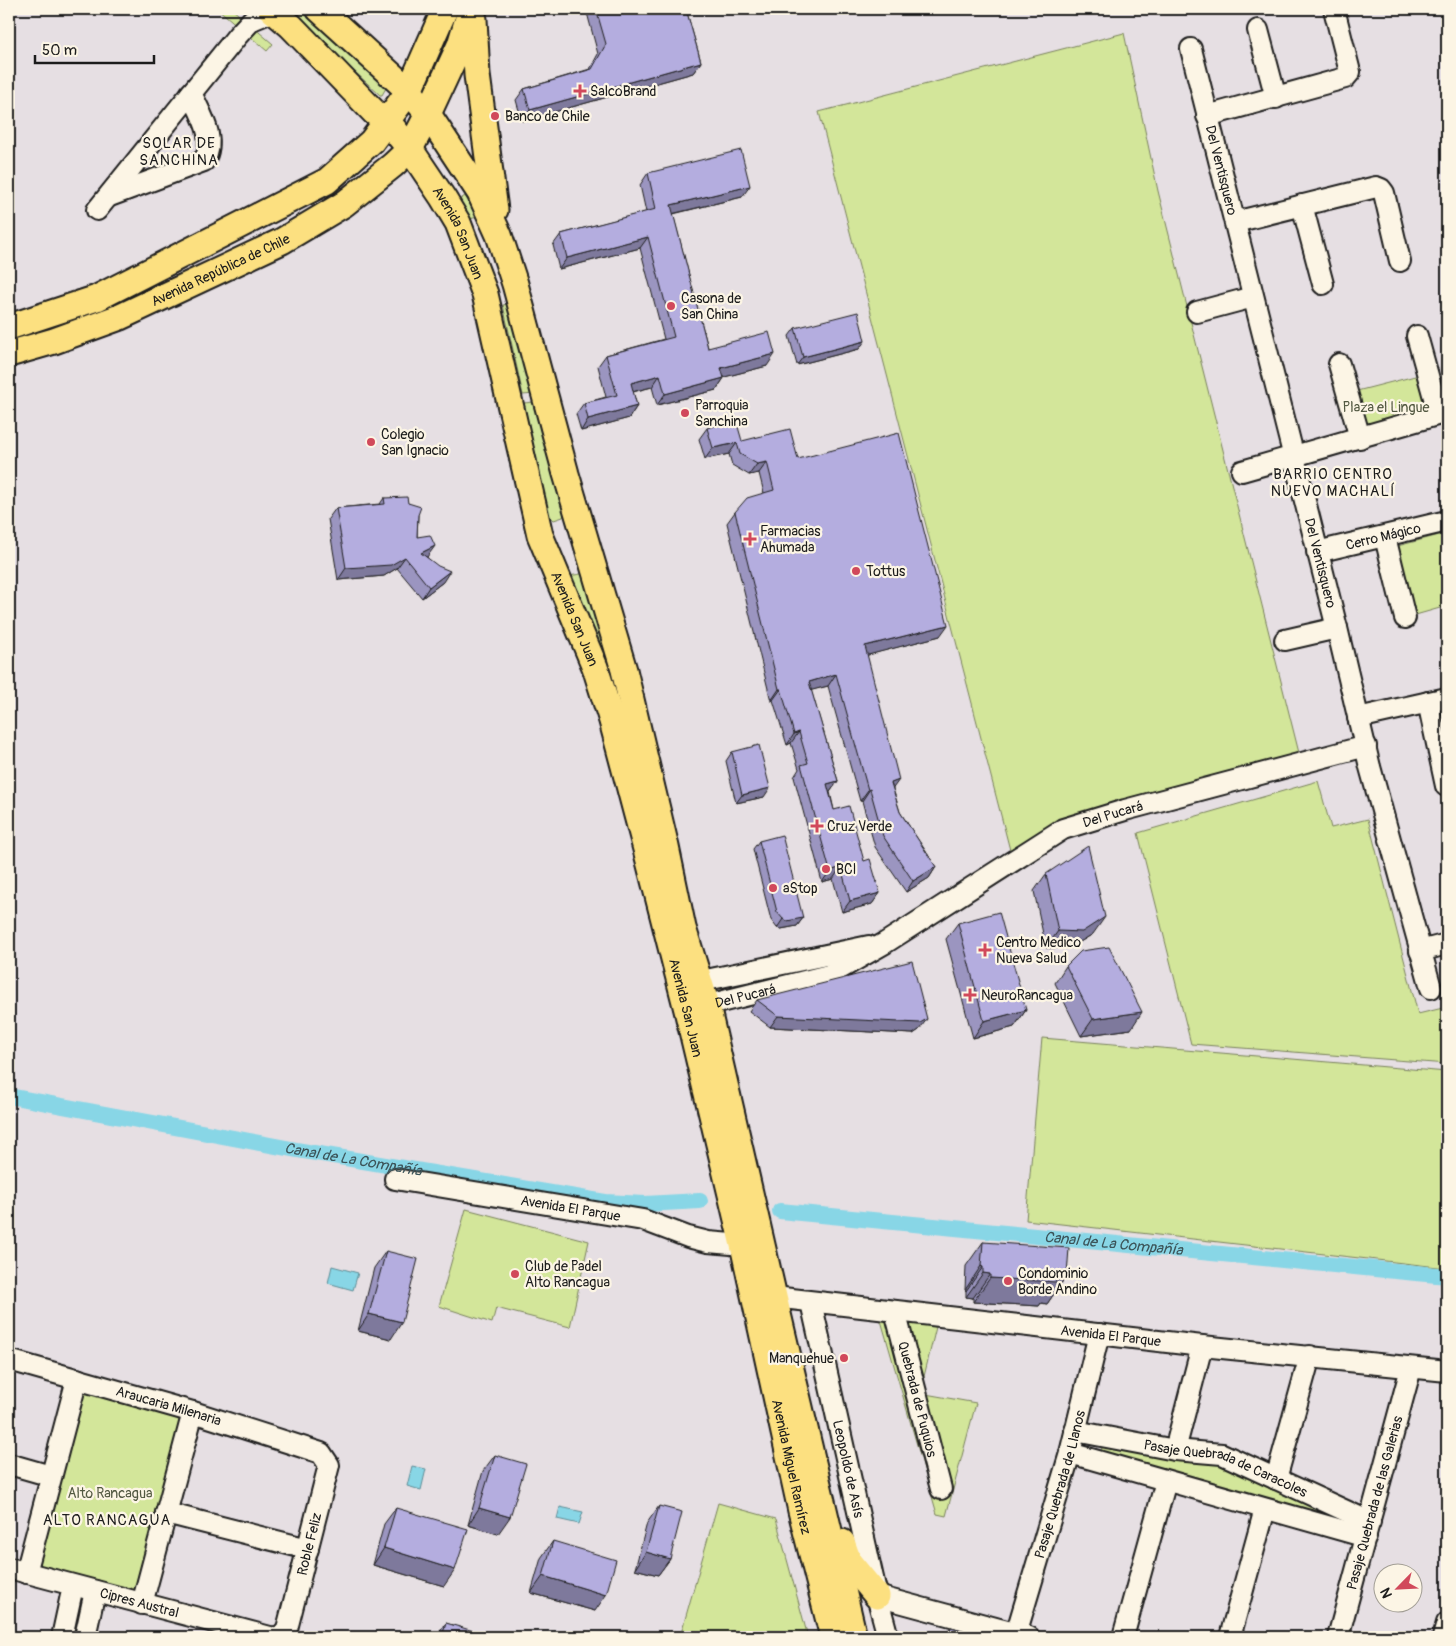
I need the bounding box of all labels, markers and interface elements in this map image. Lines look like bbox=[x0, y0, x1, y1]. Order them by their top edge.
scale bar bbox=[35, 32, 154, 64]
text: 50 m bbox=[42, 41, 77, 60]
place label: SalcoBrand bbox=[590, 83, 657, 100]
marker: SalcoBrand bbox=[574, 85, 586, 97]
place label: Banco de Chile bbox=[505, 108, 590, 125]
marker: Banco de Chile bbox=[489, 110, 501, 122]
street label: Del Ventisquero bbox=[1202, 124, 1241, 218]
district label: SOLAR DE SANCHINA bbox=[139, 134, 219, 170]
street label: Avenida San Juan bbox=[429, 183, 487, 282]
street label: Avenida República de Chile bbox=[148, 230, 293, 310]
place label: Casona de San China bbox=[681, 290, 741, 323]
marker: Casona de San China bbox=[665, 300, 677, 312]
place label: Parroquia Sanchina bbox=[695, 397, 749, 430]
park label: Plaza el Lingue bbox=[1343, 399, 1430, 416]
marker: Parroquia Sanchina bbox=[679, 407, 691, 419]
place label: Colegio San Ignacio bbox=[381, 426, 449, 459]
marker: Colegio San Ignacio bbox=[365, 436, 377, 448]
district label: BARRIO CENTRO NUEVO MACHALÍ bbox=[1271, 465, 1395, 501]
street label: Del Ventisquero bbox=[1301, 516, 1340, 610]
street label: Cerro Mágico bbox=[1344, 519, 1423, 554]
place label: Farmacias Ahumada bbox=[760, 523, 821, 556]
marker: Farmacias Ahumada bbox=[744, 533, 756, 545]
place label: Tottus bbox=[866, 563, 906, 580]
marker: Tottus bbox=[850, 565, 862, 577]
street label: Avenida San Juan bbox=[547, 569, 602, 669]
street label: Del Pucará bbox=[1081, 798, 1145, 831]
place label: Cruz Verde bbox=[827, 818, 892, 835]
marker: Cruz Verde bbox=[811, 820, 823, 832]
place label: BCI bbox=[836, 861, 857, 878]
marker: BCI bbox=[820, 863, 832, 875]
place label: aStop bbox=[783, 880, 818, 897]
marker: aStop bbox=[767, 882, 779, 894]
place label: Centro Medico Nueva Salud bbox=[996, 934, 1081, 967]
marker: Centro Medico Nueva Salud bbox=[978, 943, 992, 957]
street label: Avenida San Juan bbox=[665, 957, 706, 1059]
street label: Del Pucará bbox=[713, 981, 778, 1012]
place label: NeuroRancagua bbox=[981, 987, 1073, 1004]
marker: NeuroRancagua bbox=[963, 988, 977, 1002]
water label: Canal de La Compañía bbox=[283, 1139, 424, 1181]
street label: Avenida El Parque bbox=[519, 1192, 622, 1225]
water label: Canal de La Compañía bbox=[1043, 1228, 1185, 1260]
place label: Club de Padel Alto Rancagua bbox=[525, 1258, 610, 1291]
place label: Condominio Borde Andino bbox=[1018, 1265, 1098, 1298]
marker: Club de Padel Alto Rancagua bbox=[509, 1268, 521, 1280]
marker: Condominio Borde Andino bbox=[1002, 1275, 1014, 1287]
street label: Avenida El Parque bbox=[1060, 1322, 1162, 1350]
street label: Quebrada de Puquios bbox=[894, 1340, 941, 1460]
place label: Manquehue bbox=[769, 1350, 834, 1367]
marker: Manquehue bbox=[838, 1352, 850, 1364]
street label: Araucaria Milenaria bbox=[114, 1383, 223, 1430]
street label: Avenida Miguel Ramírez bbox=[768, 1398, 815, 1536]
street label: Pasaje Quebrada de Llanos bbox=[1031, 1408, 1089, 1561]
street label: Pasaje Quebrada de las Galerias bbox=[1343, 1413, 1407, 1592]
street label: Leopoldo de Asís bbox=[829, 1418, 867, 1520]
street label: Pasaje Quebrada de Caracoles bbox=[1142, 1436, 1310, 1501]
park label: Alto Rancagua bbox=[68, 1485, 152, 1502]
district label: ALTO RANCAGUA bbox=[43, 1511, 171, 1530]
street label: Roble Feliz bbox=[294, 1511, 325, 1577]
north arrow bbox=[1374, 1564, 1424, 1614]
street label: Cipres Austral bbox=[98, 1584, 181, 1622]
text: N bbox=[1377, 1585, 1396, 1601]

